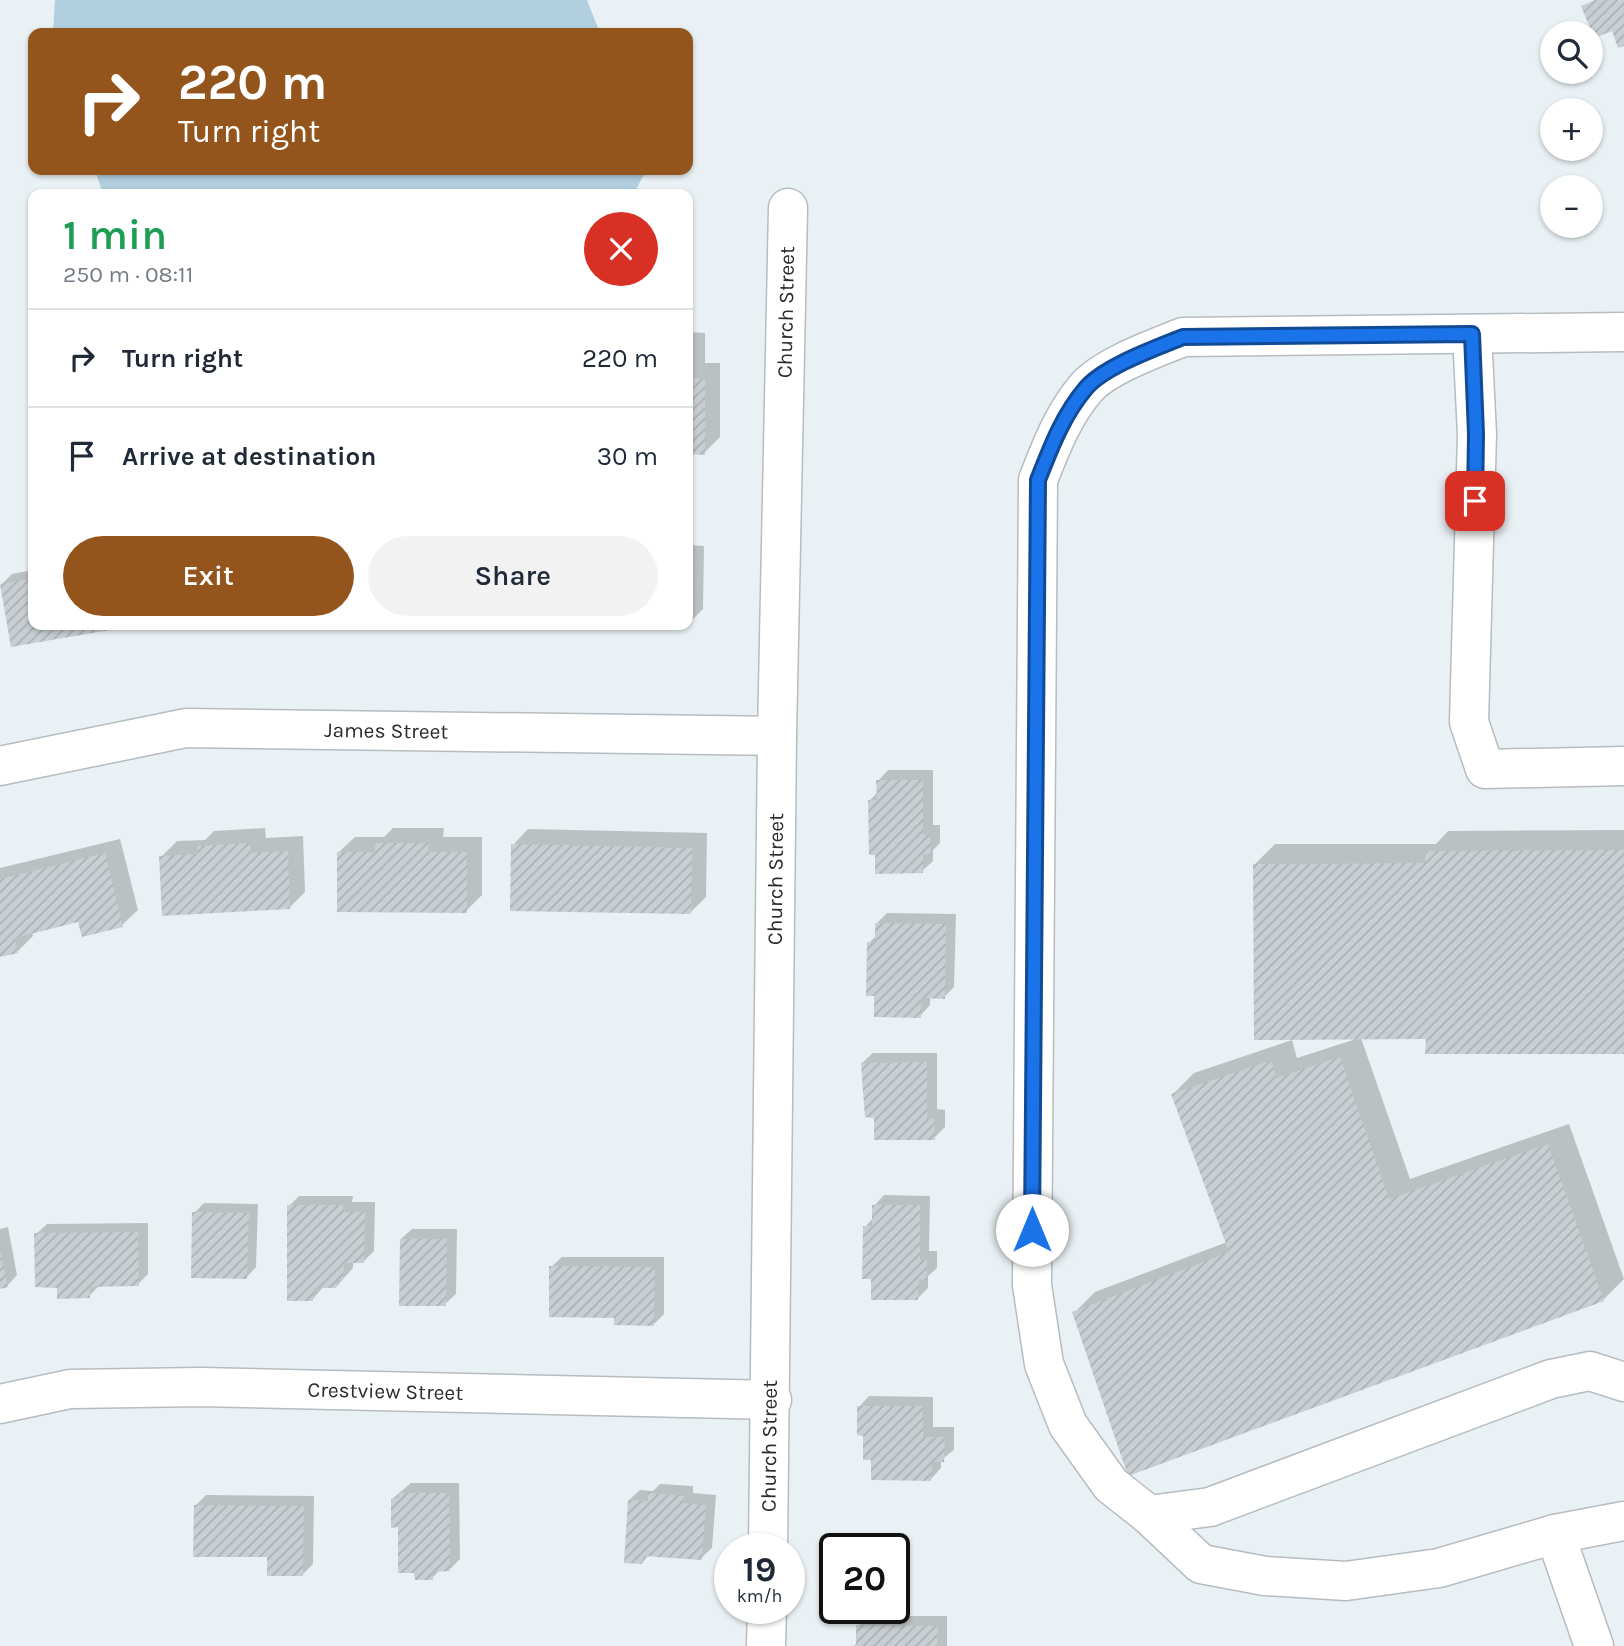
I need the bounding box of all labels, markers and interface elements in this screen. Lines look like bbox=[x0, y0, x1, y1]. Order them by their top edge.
map controls bbox=[1540, 21, 1603, 238]
button: search bbox=[1540, 21, 1603, 84]
text: 220 m bbox=[178, 54, 327, 111]
icon: right bbox=[63, 56, 154, 147]
button: + bbox=[1540, 98, 1603, 161]
text: Turn right bbox=[178, 113, 320, 150]
button: − bbox=[1540, 175, 1603, 238]
text: 1 min bbox=[63, 210, 167, 260]
button: close bbox=[584, 212, 658, 286]
street label: Church Street bbox=[772, 246, 799, 378]
text: 250 m · 08:11 bbox=[63, 261, 193, 288]
icon: right bbox=[63, 339, 101, 377]
text: Turn right bbox=[122, 343, 243, 374]
text: 220 m bbox=[582, 343, 658, 374]
icon: arrive bbox=[63, 437, 101, 475]
text: Arrive at destination bbox=[122, 441, 376, 472]
text: 30 m bbox=[597, 441, 658, 472]
pin bbox=[1445, 471, 1505, 531]
icon: arrive bbox=[1456, 482, 1494, 520]
button: Exit bbox=[63, 536, 354, 616]
button: Share bbox=[368, 536, 658, 616]
street label: James Street bbox=[324, 718, 449, 744]
street label: Church Street bbox=[763, 813, 788, 945]
position arrow bbox=[995, 1193, 1069, 1267]
street label: Crestview Street bbox=[307, 1377, 464, 1405]
street label: Church Street bbox=[756, 1380, 782, 1512]
speed limit sign: 20 bbox=[819, 1533, 910, 1624]
text: 19 bbox=[743, 1549, 776, 1590]
text: km/h bbox=[737, 1585, 782, 1607]

